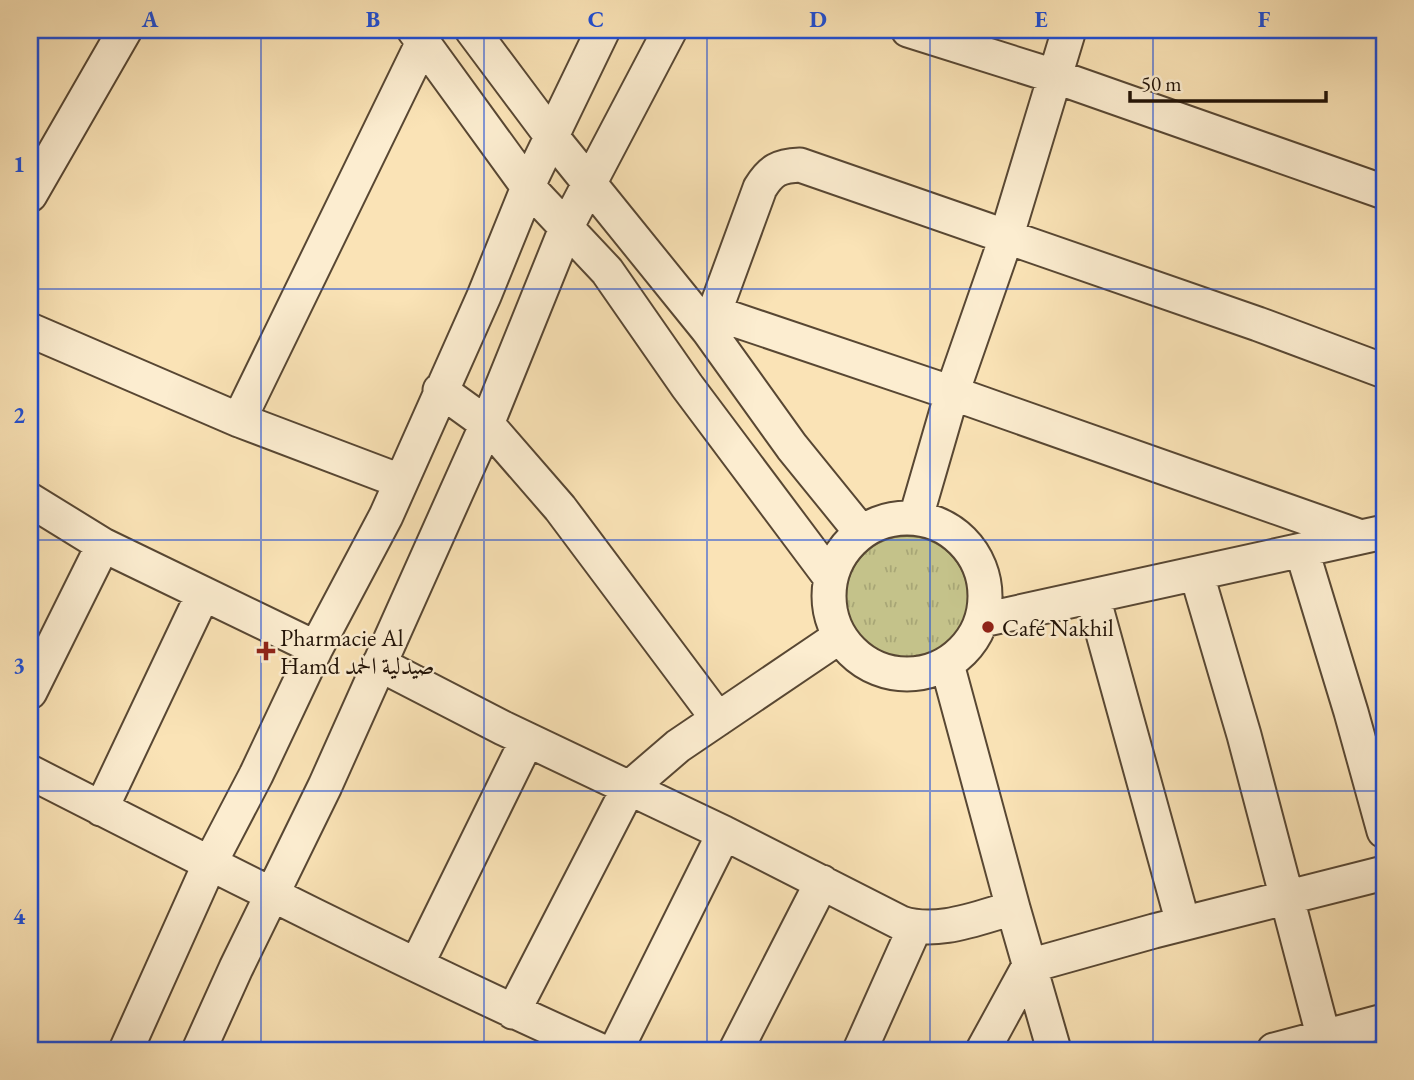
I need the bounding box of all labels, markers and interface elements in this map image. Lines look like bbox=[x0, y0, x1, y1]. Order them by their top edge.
text: A bbox=[141, 4, 159, 34]
text: B bbox=[366, 4, 380, 34]
text: C bbox=[588, 4, 604, 34]
text: D bbox=[809, 4, 827, 34]
text: E bbox=[1034, 4, 1048, 34]
text: F bbox=[1258, 4, 1271, 34]
scale bar bbox=[1130, 60, 1326, 104]
text: 50 m bbox=[1141, 70, 1182, 97]
text: 1 bbox=[13, 149, 25, 179]
text: 2 bbox=[13, 400, 25, 430]
place label: Café Nakhil bbox=[1002, 612, 1114, 643]
marker: Café Nakhil bbox=[980, 619, 996, 635]
place label: Pharmacie Al Hamd صيدلية الحمد bbox=[280, 622, 435, 681]
marker: Pharmacie Al Hamd صيدلية الحمد bbox=[258, 643, 274, 659]
text: 3 bbox=[13, 650, 25, 680]
text: 4 bbox=[13, 901, 26, 931]

